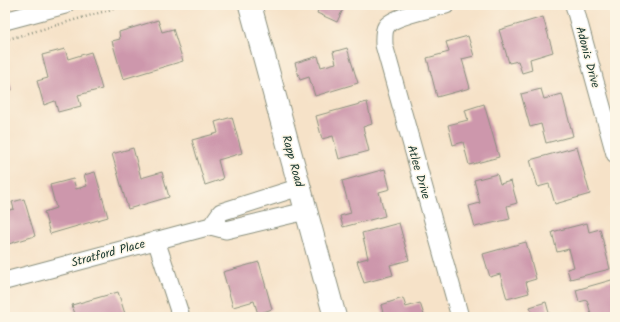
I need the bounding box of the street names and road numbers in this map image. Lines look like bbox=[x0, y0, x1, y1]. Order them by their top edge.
street label: Adonis Drive bbox=[570, 24, 605, 91]
street label: Rapp Road bbox=[276, 133, 309, 190]
street label: Atlee Drive bbox=[402, 143, 435, 202]
street label: Stratford Place bbox=[69, 234, 148, 272]

